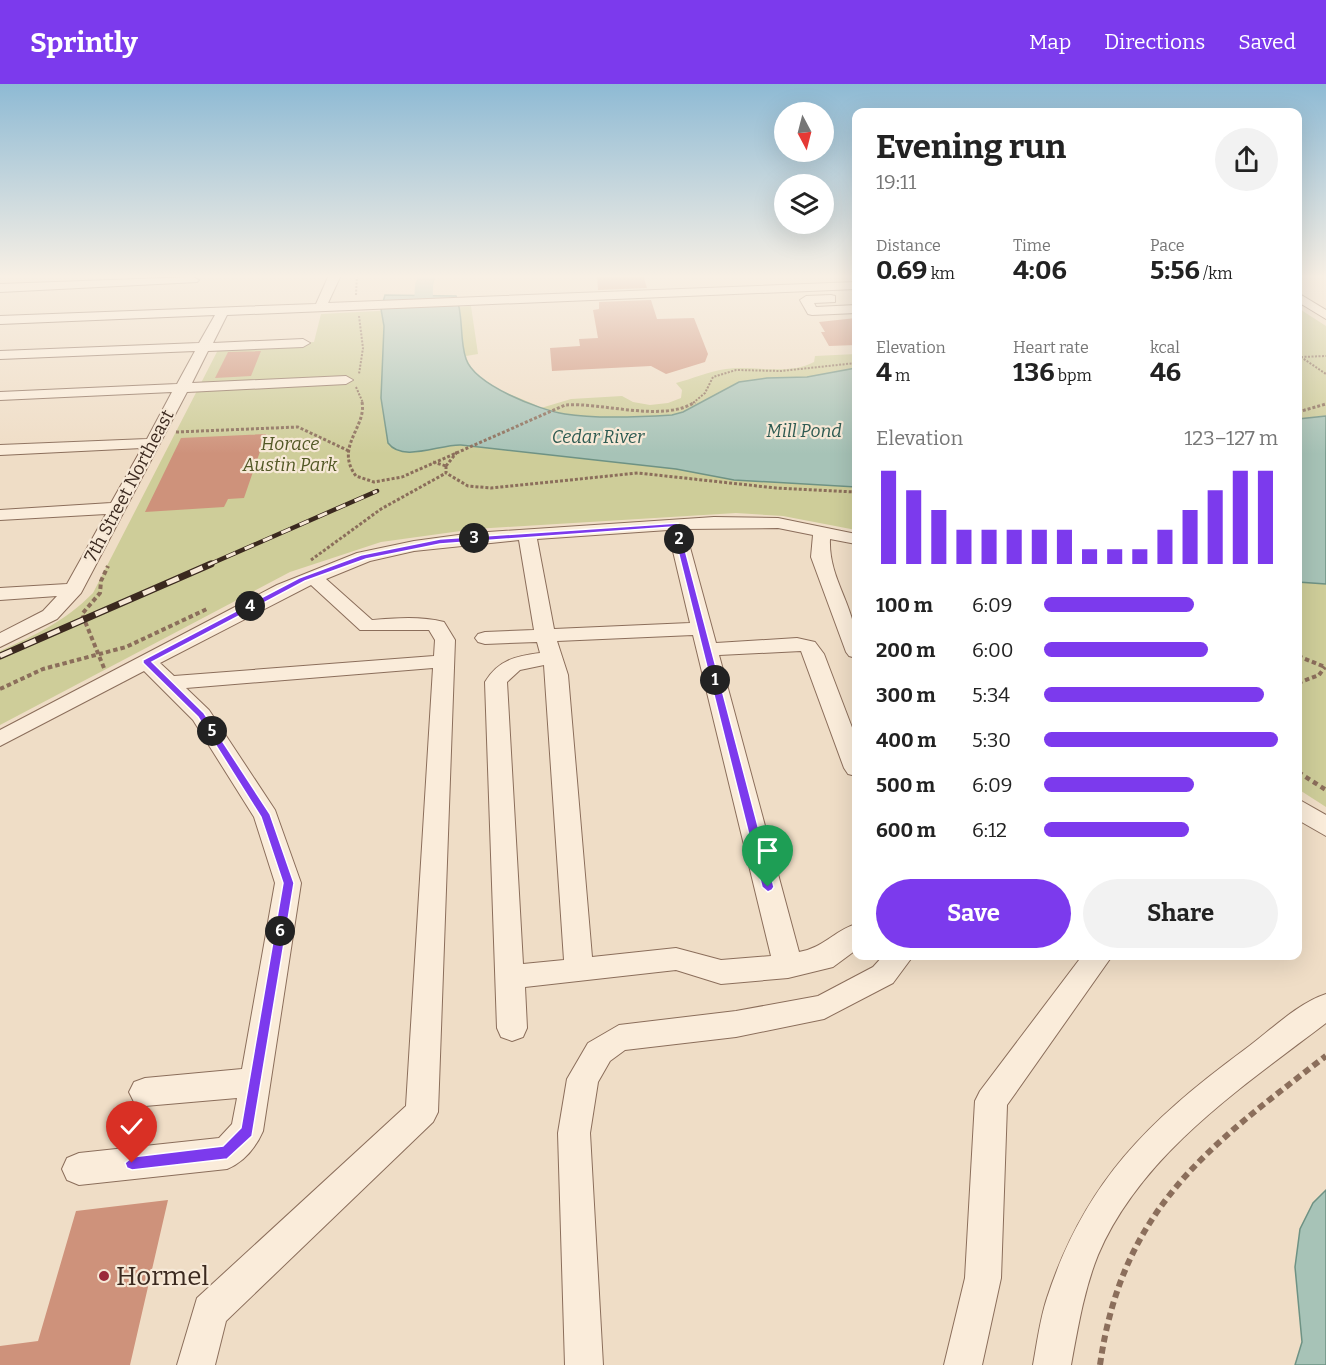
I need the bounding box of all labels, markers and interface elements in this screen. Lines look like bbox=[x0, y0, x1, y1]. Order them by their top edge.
text: Sprintly bbox=[30, 26, 138, 59]
text: Map bbox=[1029, 29, 1071, 55]
text: Directions bbox=[1104, 29, 1205, 55]
text: Saved bbox=[1238, 29, 1296, 55]
north arrow bbox=[774, 102, 834, 162]
map controls bbox=[774, 102, 834, 234]
text: Evening run bbox=[876, 127, 1066, 167]
button: share bbox=[1215, 128, 1278, 191]
text: 19:11 bbox=[876, 170, 916, 194]
button: layers bbox=[774, 174, 834, 234]
text: Distance bbox=[876, 236, 941, 255]
text: Time bbox=[1013, 236, 1051, 255]
text: Pace bbox=[1150, 236, 1185, 255]
text: 0.69 bbox=[876, 255, 927, 286]
text: 4:06 bbox=[1013, 255, 1067, 286]
text: 5:56 bbox=[1150, 255, 1200, 286]
text: km bbox=[927, 264, 955, 283]
text: /km bbox=[1200, 264, 1232, 283]
text: Elevation bbox=[876, 338, 946, 357]
text: Heart rate bbox=[1013, 338, 1089, 357]
text: kcal bbox=[1150, 338, 1180, 357]
text: 4 bbox=[876, 357, 892, 388]
text: 136 bbox=[1013, 357, 1055, 388]
text: 46 bbox=[1150, 357, 1181, 388]
text: m bbox=[892, 366, 910, 385]
text: bpm bbox=[1055, 366, 1092, 385]
street label: 7th Street Northeast bbox=[80, 406, 179, 566]
water label: Mill Pond bbox=[766, 420, 842, 442]
water label: Cedar River bbox=[552, 426, 645, 448]
text: Elevation bbox=[876, 426, 963, 450]
text: 123–127 m bbox=[1184, 426, 1278, 450]
park label: Horace Austin Park bbox=[242, 433, 337, 476]
pin: 3 bbox=[459, 523, 489, 553]
pin: 2 bbox=[664, 524, 694, 554]
text: 3 bbox=[469, 528, 479, 547]
text: 2 bbox=[674, 529, 684, 548]
pin: 4 bbox=[235, 591, 265, 621]
text: 100 m bbox=[876, 593, 933, 617]
text: 6:09 bbox=[972, 593, 1013, 617]
text: 4 bbox=[245, 596, 255, 615]
text: 200 m bbox=[876, 638, 935, 662]
text: 6:00 bbox=[972, 638, 1014, 662]
pin: 1 bbox=[700, 665, 730, 695]
text: 1 bbox=[712, 670, 718, 689]
text: 300 m bbox=[876, 683, 936, 707]
text: 5:34 bbox=[972, 683, 1010, 707]
pin: 5 bbox=[197, 716, 227, 746]
text: 5 bbox=[208, 721, 216, 740]
text: 400 m bbox=[876, 728, 936, 752]
text: 5:30 bbox=[972, 728, 1011, 752]
text: 500 m bbox=[876, 773, 935, 797]
text: 6:09 bbox=[972, 773, 1013, 797]
text: 600 m bbox=[876, 818, 936, 842]
text: 6:12 bbox=[972, 818, 1007, 842]
pin bbox=[742, 825, 793, 887]
icon: arrive bbox=[751, 834, 784, 867]
button: Save bbox=[876, 879, 1071, 948]
button: Share bbox=[1083, 879, 1278, 948]
pin: 6 bbox=[265, 916, 295, 946]
text: 6 bbox=[275, 921, 285, 940]
pin bbox=[106, 1101, 157, 1163]
icon: check bbox=[115, 1110, 148, 1143]
place label: Hormel bbox=[116, 1261, 209, 1292]
marker: Hormel bbox=[97, 1269, 111, 1283]

